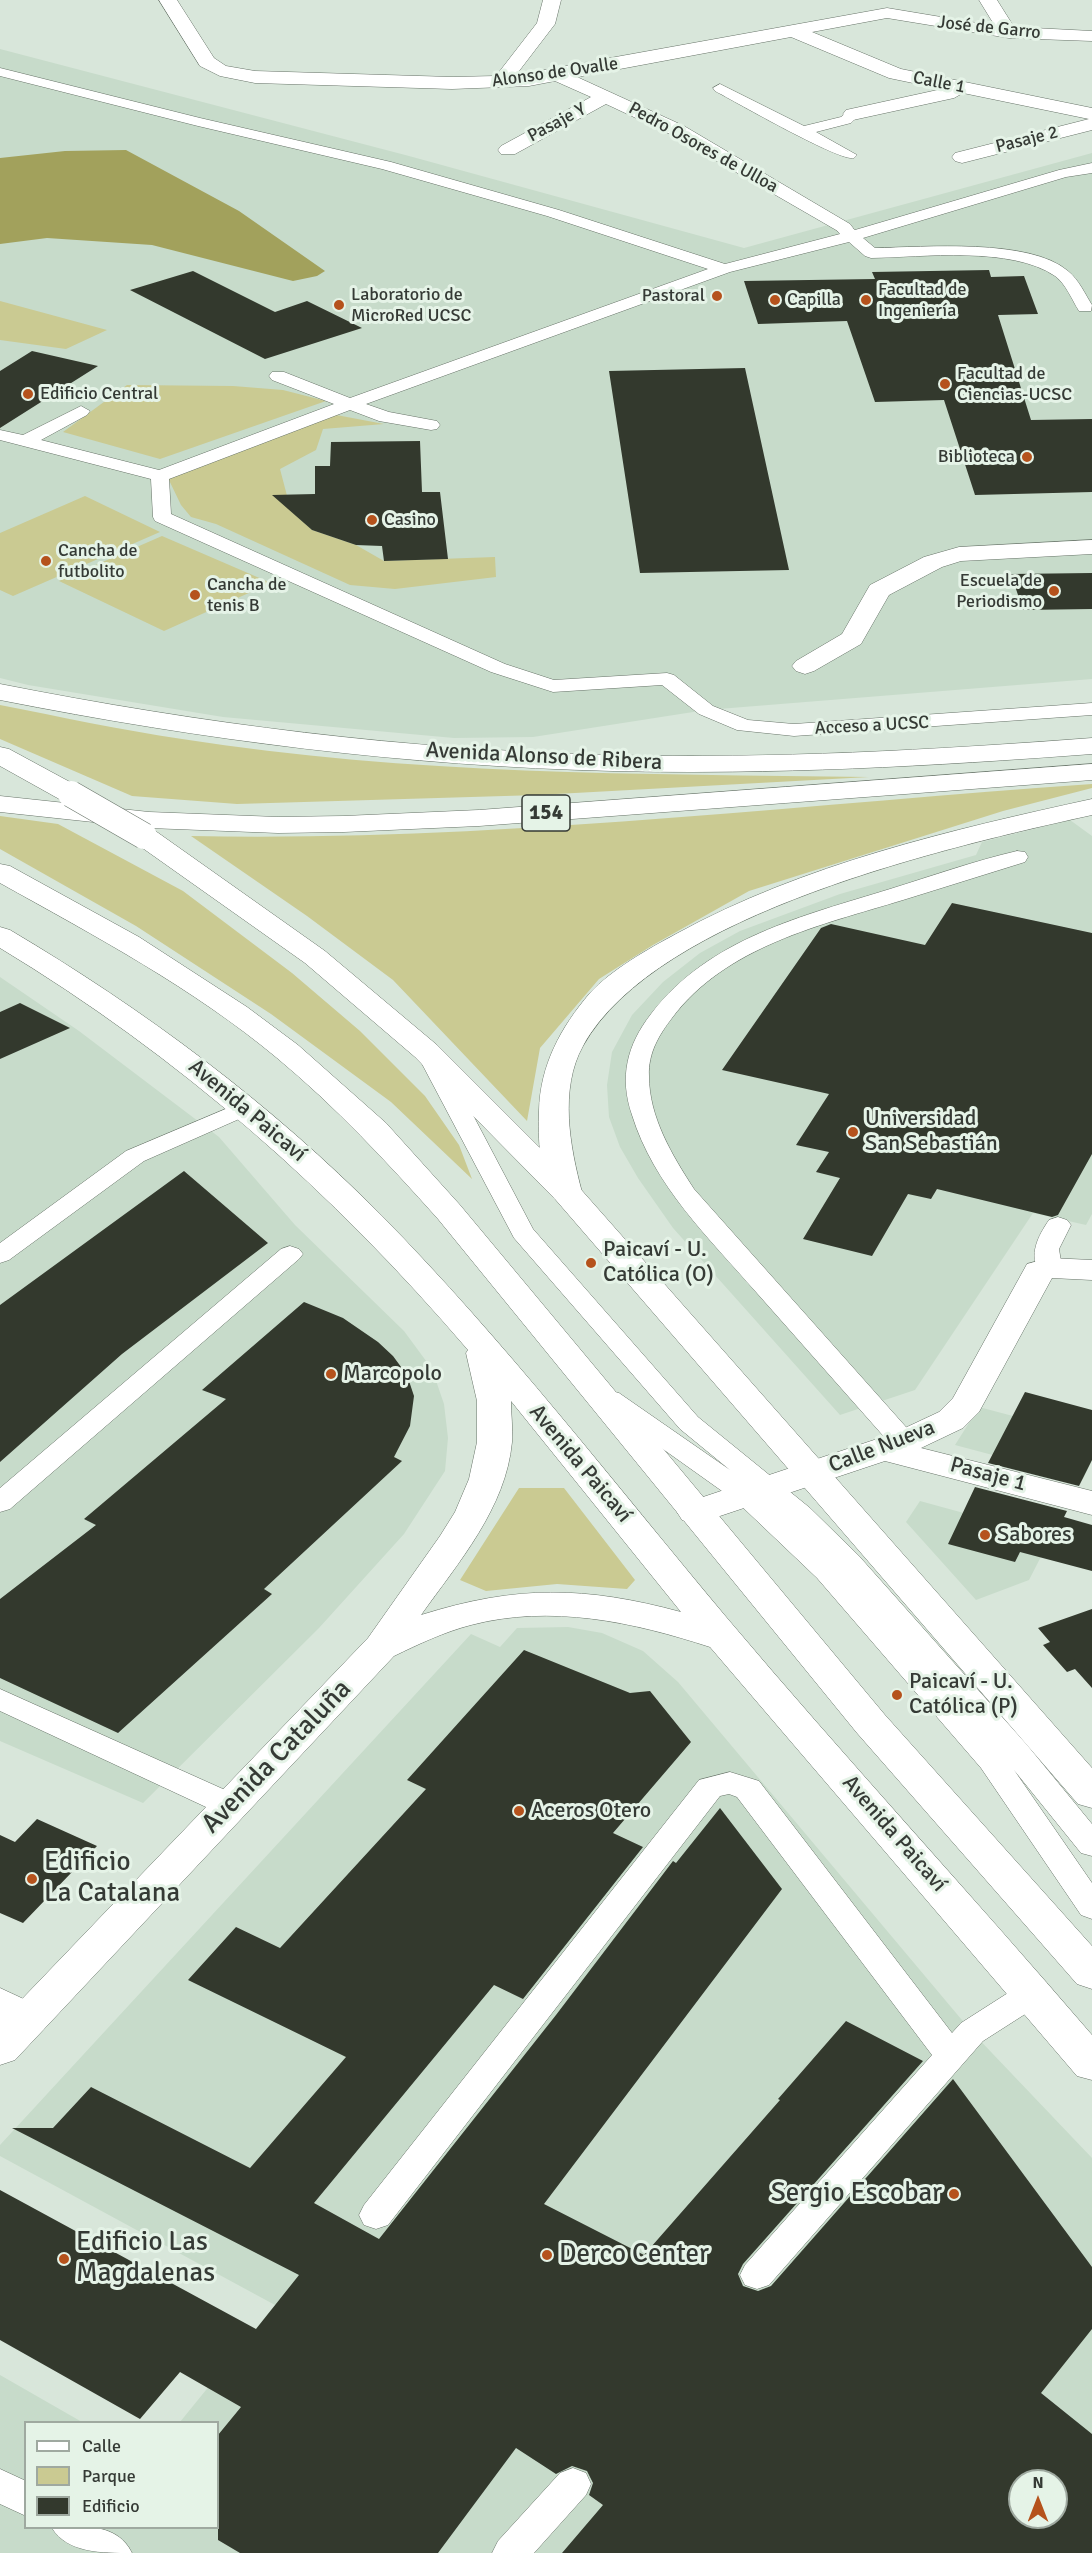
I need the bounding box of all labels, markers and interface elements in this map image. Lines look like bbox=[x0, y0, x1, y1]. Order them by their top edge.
street label: José de Garro bbox=[936, 12, 1042, 44]
street label: Alonso de Ovalle bbox=[491, 53, 619, 93]
street label: Calle 1 bbox=[911, 67, 967, 99]
street label: Pedro Osores de Ulloa bbox=[625, 98, 781, 198]
street label: Pasaje Y bbox=[524, 99, 590, 147]
street label: Pasaje 2 bbox=[993, 122, 1061, 158]
place label: Facultad de Ingeniería bbox=[878, 279, 967, 322]
place label: Laboratorio de MicroRed UCSC bbox=[351, 284, 471, 326]
place label: Pastoral bbox=[642, 285, 705, 307]
marker: Pastoral bbox=[710, 289, 724, 303]
place label: Capilla bbox=[787, 289, 841, 311]
marker: Capilla bbox=[768, 293, 782, 307]
marker: Facultad de Ingeniería bbox=[859, 293, 873, 307]
marker: Laboratorio de MicroRed UCSC bbox=[332, 298, 346, 312]
place label: Facultad de Ciencias-UCSC bbox=[957, 363, 1072, 406]
marker: Facultad de Ciencias-UCSC bbox=[938, 377, 952, 391]
place label: Edificio Central bbox=[40, 383, 158, 405]
marker: Edificio Central bbox=[21, 387, 35, 401]
place label: Biblioteca bbox=[938, 446, 1015, 468]
marker: Biblioteca bbox=[1020, 450, 1034, 464]
place label: Casino bbox=[384, 509, 436, 531]
marker: Casino bbox=[365, 513, 379, 527]
place label: Cancha de futbolito bbox=[58, 540, 138, 582]
marker: Cancha de futbolito bbox=[39, 554, 53, 568]
place label: Escuela de Periodismo bbox=[956, 570, 1042, 612]
place label: Cancha de tenis B bbox=[207, 574, 287, 616]
marker: Escuela de Periodismo bbox=[1047, 584, 1061, 598]
marker: Cancha de tenis B bbox=[188, 588, 202, 602]
street label: Acceso a UCSC bbox=[814, 712, 930, 740]
street label: Avenida Alonso de Ribera bbox=[425, 738, 663, 776]
road number: 154 bbox=[522, 795, 570, 831]
street label: Avenida Paicaví bbox=[183, 1054, 311, 1168]
place label: Universidad San Sebastián bbox=[865, 1106, 998, 1158]
marker: Universidad San Sebastián bbox=[846, 1125, 860, 1139]
place label: Paicaví - U. Católica (O) bbox=[603, 1237, 714, 1288]
marker: Paicaví - U. Católica (O) bbox=[584, 1256, 598, 1270]
place label: Marcopolo bbox=[343, 1361, 442, 1387]
marker: Marcopolo bbox=[324, 1367, 338, 1381]
street label: Avenida Paicaví bbox=[523, 1400, 637, 1528]
street label: Calle Nueva bbox=[825, 1415, 939, 1479]
street label: Pasaje 1 bbox=[947, 1452, 1029, 1498]
place label: Sabores bbox=[997, 1522, 1072, 1548]
marker: Sabores bbox=[978, 1528, 992, 1542]
place label: Paicaví - U. Católica (P) bbox=[909, 1669, 1018, 1720]
street label: Avenida Cataluña bbox=[196, 1673, 358, 1841]
marker: Paicaví - U. Católica (P) bbox=[890, 1688, 904, 1702]
street label: Avenida Paicaví bbox=[836, 1770, 952, 1898]
place label: Aceros Otero bbox=[531, 1798, 651, 1824]
marker: Aceros Otero bbox=[512, 1804, 526, 1818]
place label: Edificio La Catalana bbox=[44, 1847, 180, 1910]
marker: Edificio La Catalana bbox=[25, 1872, 39, 1886]
place label: Sergio Escobar bbox=[771, 2178, 942, 2210]
marker: Sergio Escobar bbox=[947, 2187, 961, 2201]
place label: Edificio Las Magdalenas bbox=[76, 2227, 215, 2290]
place label: Derco Center bbox=[559, 2239, 709, 2271]
marker: Derco Center bbox=[540, 2248, 554, 2262]
marker: Edificio Las Magdalenas bbox=[57, 2252, 71, 2266]
legend bbox=[24, 2421, 219, 2529]
text: Calle bbox=[82, 2435, 121, 2457]
text: Parque bbox=[82, 2465, 136, 2487]
north arrow bbox=[1008, 2469, 1068, 2529]
text: N bbox=[1032, 2473, 1044, 2493]
text: Edificio bbox=[82, 2495, 140, 2517]

